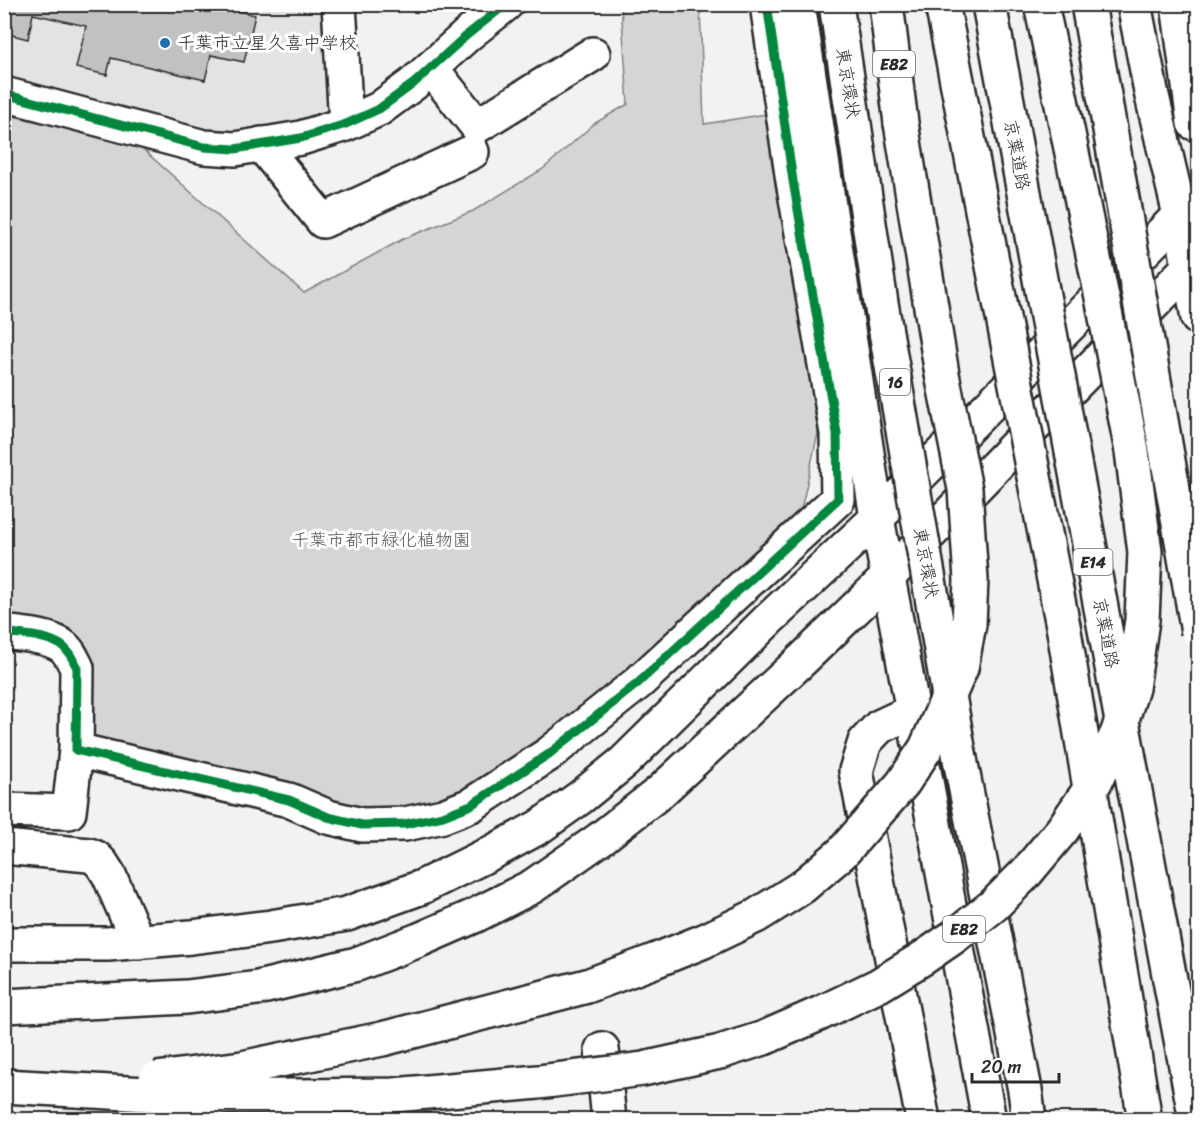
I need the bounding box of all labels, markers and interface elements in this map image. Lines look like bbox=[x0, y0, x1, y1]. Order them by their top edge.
place label: 千葉市立星久喜中学校 bbox=[177, 27, 357, 59]
marker: 千葉市立星久喜中学校 bbox=[158, 36, 172, 50]
street label: 東京環状 bbox=[827, 45, 869, 121]
road number: E82 bbox=[873, 51, 915, 77]
street label: 京葉道路 bbox=[994, 117, 1040, 193]
road number: 16 bbox=[880, 369, 910, 395]
park label: 千葉市都市緑化植物園 bbox=[291, 524, 471, 556]
street label: 東京環状 bbox=[904, 525, 948, 601]
road number: E14 bbox=[1074, 549, 1112, 575]
street label: 京葉道路 bbox=[1083, 595, 1129, 671]
road number: E82 bbox=[943, 916, 985, 942]
scale bar bbox=[972, 1046, 1059, 1084]
text: 20 m bbox=[981, 1051, 1021, 1083]

